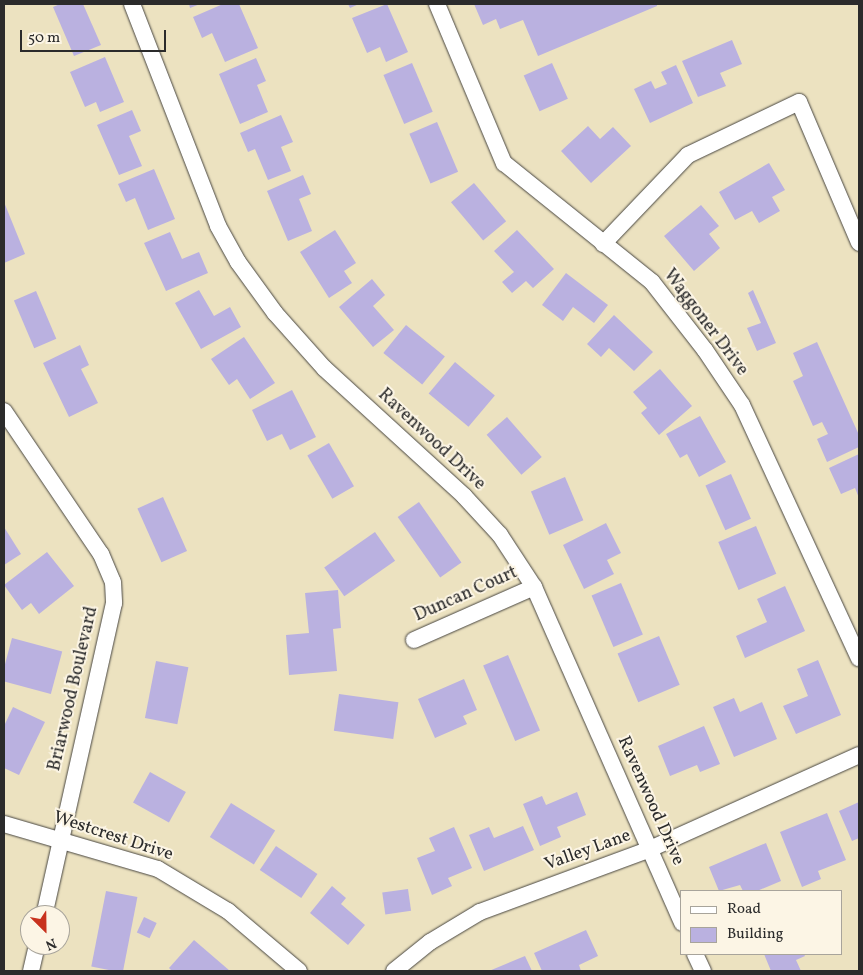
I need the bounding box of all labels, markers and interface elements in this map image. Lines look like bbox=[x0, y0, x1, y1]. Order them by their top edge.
scale bar bbox=[22, 20, 169, 52]
text: 50 m bbox=[28, 28, 60, 49]
street label: Waggoner Drive bbox=[658, 265, 752, 381]
street label: Ravenwood Drive bbox=[373, 385, 489, 495]
street label: Duncan Court bbox=[411, 563, 521, 627]
street label: Briarwood Boulevard bbox=[45, 605, 103, 773]
street label: Ravenwood Drive bbox=[612, 733, 688, 869]
street label: Westcrest Drive bbox=[50, 807, 176, 867]
street label: Valley Lane bbox=[542, 825, 634, 877]
legend bbox=[680, 890, 843, 955]
text: Road bbox=[727, 899, 761, 920]
north arrow bbox=[20, 905, 70, 955]
text: Building bbox=[727, 924, 783, 945]
text: N bbox=[42, 933, 59, 954]

